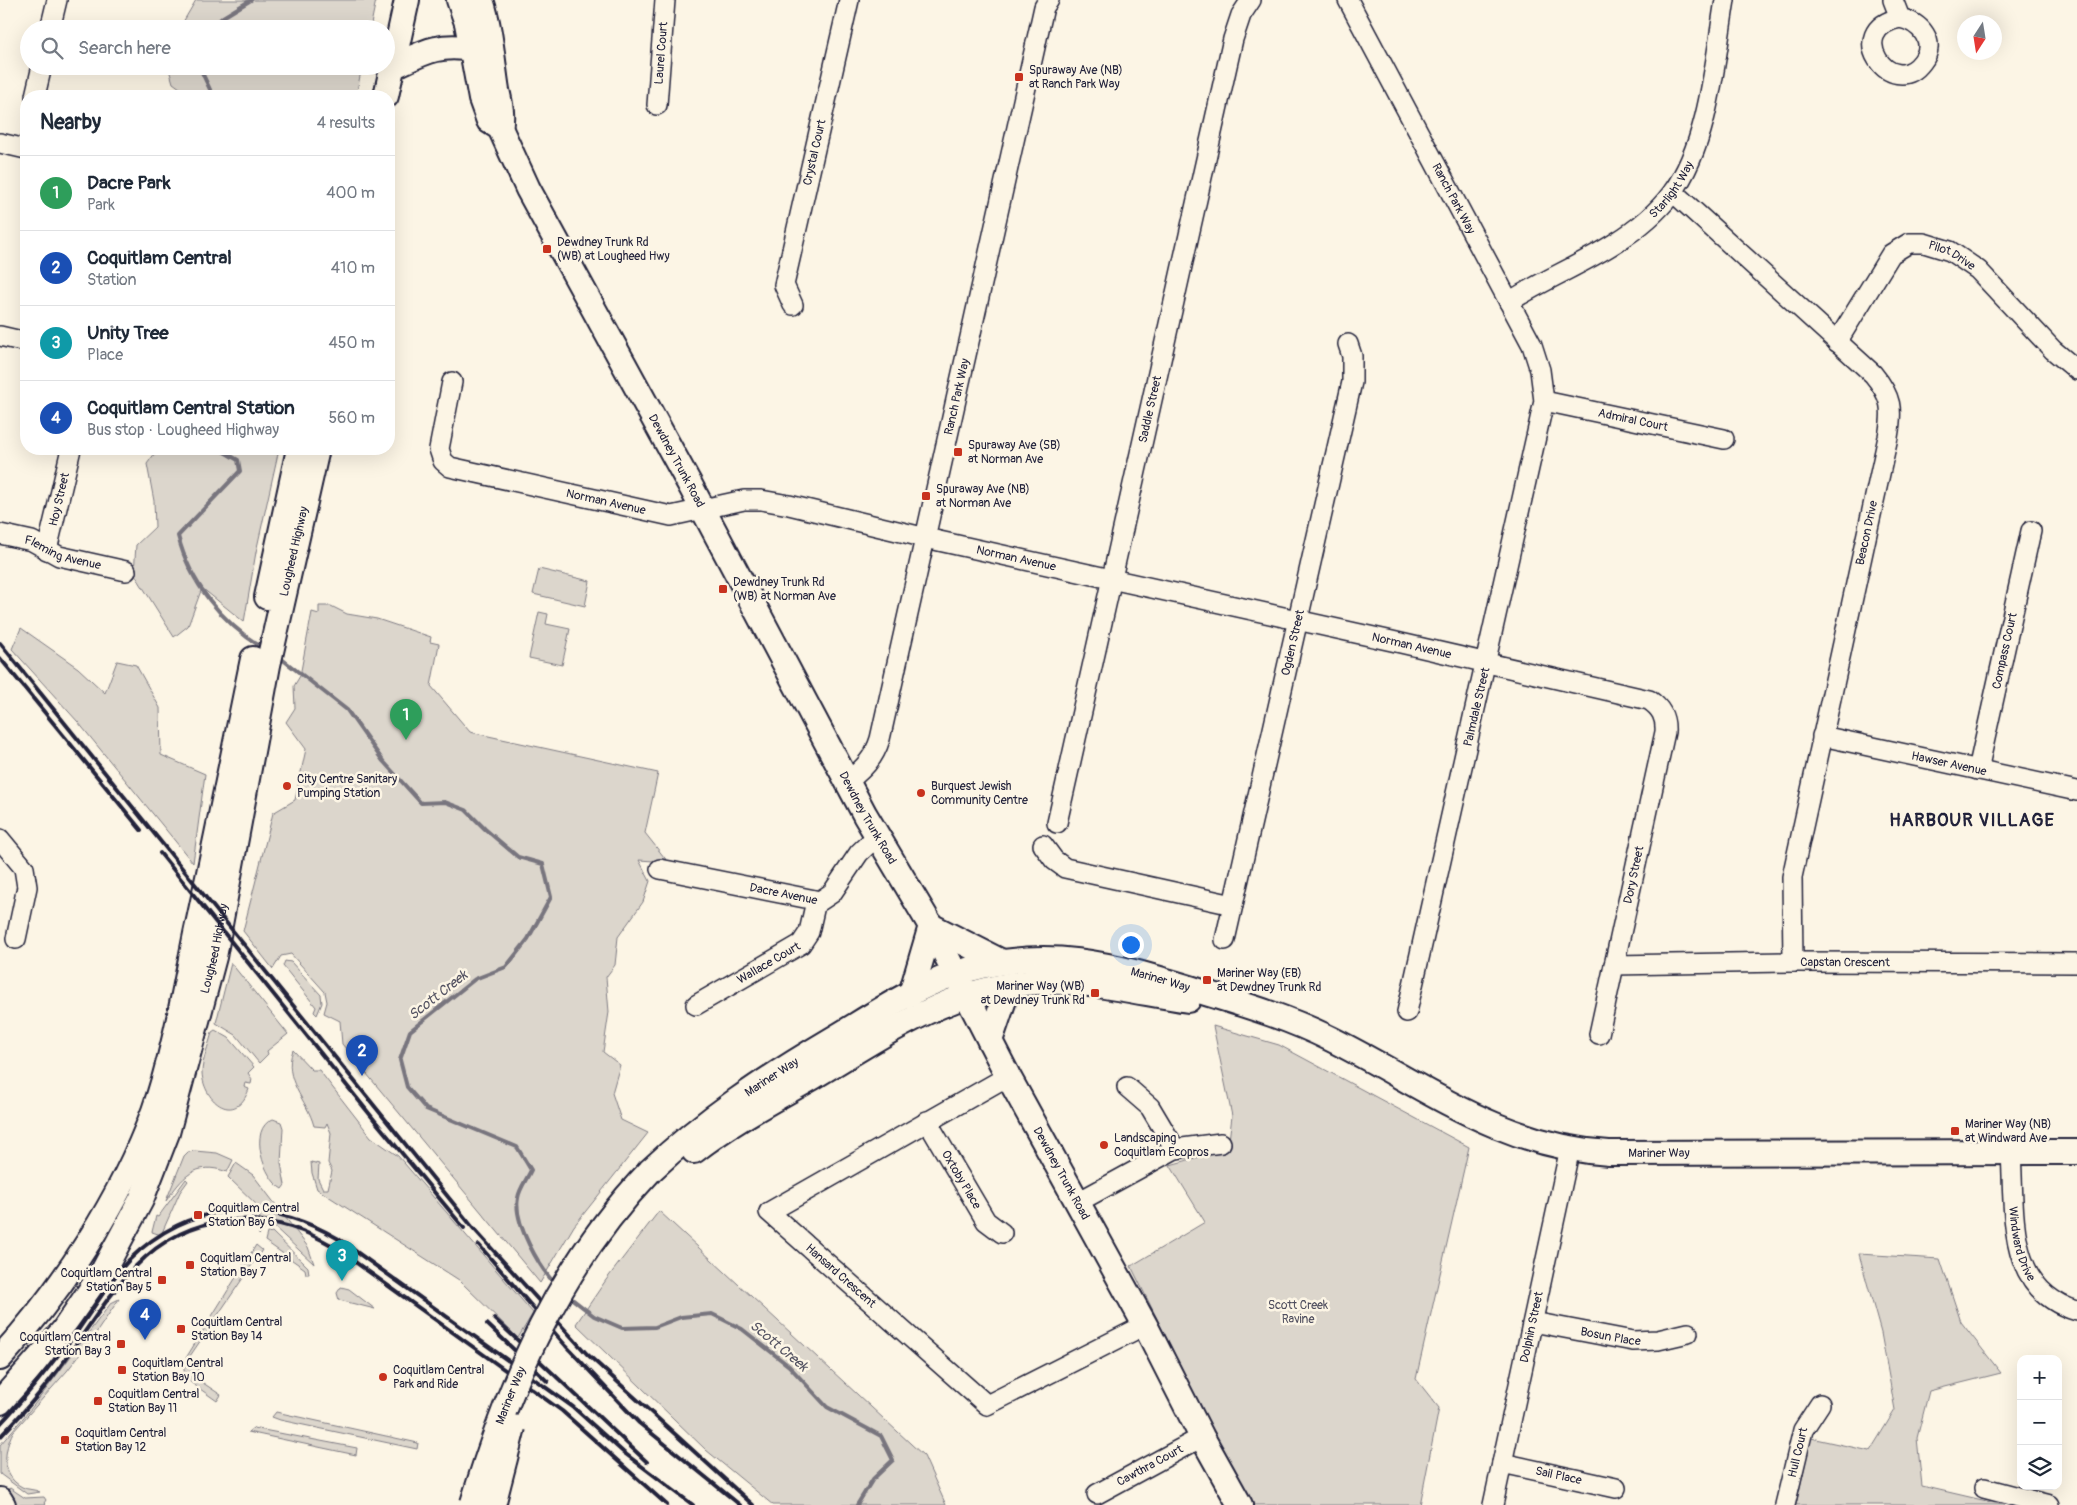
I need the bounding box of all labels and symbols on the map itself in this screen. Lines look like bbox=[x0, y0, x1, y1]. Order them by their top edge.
north arrow bbox=[1957, 15, 2002, 60]
street label: Laurel Court bbox=[651, 21, 671, 85]
place label: Spuraway Ave (NB) at Ranch Park Way bbox=[1029, 63, 1123, 92]
marker: Spuraway Ave (NB) at Ranch Park Way bbox=[1013, 71, 1025, 83]
street label: Crystal Court bbox=[799, 118, 829, 187]
street label: Starlight Way bbox=[1646, 159, 1697, 221]
street label: Ranch Park Way bbox=[1429, 161, 1479, 236]
place label: Dewdney Trunk Rd (WB) at Lougheed Hwy bbox=[557, 235, 670, 264]
street label: Pilot Drive bbox=[1927, 237, 1978, 274]
marker: Dewdney Trunk Rd (WB) at Lougheed Hwy bbox=[541, 243, 553, 255]
street label: Ranch Park Way bbox=[941, 357, 973, 436]
street label: Saddle Street bbox=[1135, 374, 1165, 444]
street label: Admiral Court bbox=[1597, 405, 1669, 434]
street label: Dewdney Trunk Road bbox=[645, 412, 708, 510]
place label: Spuraway Ave (SB) at Norman Ave bbox=[968, 438, 1061, 467]
marker: Spuraway Ave (SB) at Norman Ave bbox=[952, 446, 964, 458]
street label: Hoy Street bbox=[45, 471, 73, 528]
place label: Spuraway Ave (NB) at Norman Ave bbox=[936, 482, 1030, 511]
street label: Norman Avenue bbox=[565, 486, 647, 518]
marker: Spuraway Ave (NB) at Norman Ave bbox=[920, 490, 932, 502]
street label: Beacon Drive bbox=[1853, 499, 1881, 567]
street label: Lougheed Highway bbox=[276, 505, 311, 598]
street label: Fleming Avenue bbox=[23, 532, 103, 573]
street label: Norman Avenue bbox=[975, 542, 1058, 574]
place label: Dewdney Trunk Rd (WB) at Norman Ave bbox=[733, 575, 836, 604]
marker: Dewdney Trunk Rd (WB) at Norman Ave bbox=[717, 583, 729, 595]
street label: Ogden Street bbox=[1278, 608, 1308, 677]
street label: Compass Court bbox=[1989, 611, 2020, 691]
street label: Norman Avenue bbox=[1370, 629, 1453, 662]
street label: Palmdale Street bbox=[1461, 666, 1493, 748]
pin: 1 bbox=[390, 699, 422, 740]
street label: Hawser Avenue bbox=[1910, 748, 1988, 779]
street label: Dewdney Trunk Road bbox=[836, 769, 900, 867]
place label: City Centre Sanitary Pumping Station bbox=[297, 772, 397, 801]
place label: Burquest Jewish Community Centre bbox=[931, 779, 1028, 808]
marker: City Centre Sanitary Pumping Station bbox=[281, 780, 293, 792]
marker: Burquest Jewish Community Centre bbox=[915, 787, 927, 799]
district label: HARBOUR VILLAGE bbox=[1889, 809, 2055, 832]
street label: Dory Street bbox=[1621, 845, 1647, 905]
street label: Dacre Avenue bbox=[748, 880, 819, 908]
street label: Lougheed Highway bbox=[197, 902, 231, 995]
your location bbox=[1118, 932, 1144, 958]
street label: Wallace Court bbox=[734, 938, 803, 987]
street label: Capstan Crescent bbox=[1800, 955, 1890, 970]
street label: Mariner Way bbox=[1129, 964, 1192, 995]
water label: Scott Creek bbox=[405, 966, 472, 1023]
place label: Mariner Way (EB) at Dewdney Trunk Rd bbox=[1217, 966, 1321, 995]
marker: Mariner Way (EB) at Dewdney Trunk Rd bbox=[1201, 974, 1213, 986]
place label: Mariner Way (WB) at Dewdney Trunk Rd bbox=[981, 979, 1085, 1008]
marker: Mariner Way (WB) at Dewdney Trunk Rd bbox=[1089, 987, 1101, 999]
pin: 2 bbox=[346, 1035, 378, 1076]
street label: Mariner Way bbox=[742, 1054, 801, 1100]
place label: Mariner Way (NB) at Windward Ave bbox=[1965, 1117, 2052, 1146]
street label: Dewdney Trunk Road bbox=[1030, 1124, 1093, 1223]
marker: Mariner Way (NB) at Windward Ave bbox=[1949, 1125, 1961, 1137]
place label: Landscaping Coquitlam Ecopros bbox=[1114, 1131, 1209, 1160]
marker: Landscaping Coquitlam Ecopros bbox=[1098, 1139, 1110, 1151]
street label: Mariner Way bbox=[1628, 1145, 1690, 1160]
street label: Oxtoby Place bbox=[938, 1147, 985, 1212]
place label: Coquitlam Central Station Bay 6 bbox=[208, 1201, 300, 1230]
street label: Windward Drive bbox=[2006, 1206, 2039, 1284]
marker: Coquitlam Central Station Bay 6 bbox=[192, 1209, 204, 1221]
pin: 3 bbox=[326, 1240, 358, 1281]
street label: Hansard Crescent bbox=[803, 1241, 879, 1311]
place label: Coquitlam Central Station Bay 7 bbox=[200, 1251, 292, 1280]
marker: Coquitlam Central Station Bay 7 bbox=[184, 1259, 196, 1271]
place label: Coquitlam Central Station Bay 5 bbox=[61, 1266, 152, 1295]
marker: Coquitlam Central Station Bay 5 bbox=[156, 1274, 168, 1286]
street label: Dolphin Street bbox=[1516, 1290, 1546, 1364]
park label: Scott Creek Ravine bbox=[1268, 1298, 1328, 1327]
pin: 4 bbox=[129, 1299, 161, 1340]
place label: Coquitlam Central Station Bay 14 bbox=[191, 1315, 283, 1344]
water label: Scott Creek bbox=[747, 1317, 812, 1376]
marker: Coquitlam Central Station Bay 14 bbox=[175, 1323, 187, 1335]
street label: Bosun Place bbox=[1579, 1324, 1641, 1349]
place label: Coquitlam Central Station Bay 3 bbox=[20, 1330, 111, 1359]
marker: Coquitlam Central Station Bay 3 bbox=[115, 1338, 127, 1350]
place label: Coquitlam Central Station Bay 10 bbox=[132, 1356, 224, 1385]
place label: Coquitlam Central Park and Ride bbox=[393, 1363, 485, 1392]
marker: Coquitlam Central Station Bay 10 bbox=[116, 1364, 128, 1376]
street label: Mariner Way bbox=[492, 1364, 529, 1426]
marker: Coquitlam Central Park and Ride bbox=[377, 1371, 389, 1383]
place label: Coquitlam Central Station Bay 11 bbox=[108, 1387, 200, 1416]
marker: Coquitlam Central Station Bay 11 bbox=[92, 1395, 104, 1407]
place label: Coquitlam Central Station Bay 12 bbox=[75, 1426, 167, 1455]
street label: Hull Court bbox=[1784, 1426, 1811, 1479]
marker: Coquitlam Central Station Bay 12 bbox=[59, 1434, 71, 1446]
street label: Cawthra Court bbox=[1114, 1441, 1186, 1489]
street label: Sail Place bbox=[1534, 1463, 1583, 1488]

